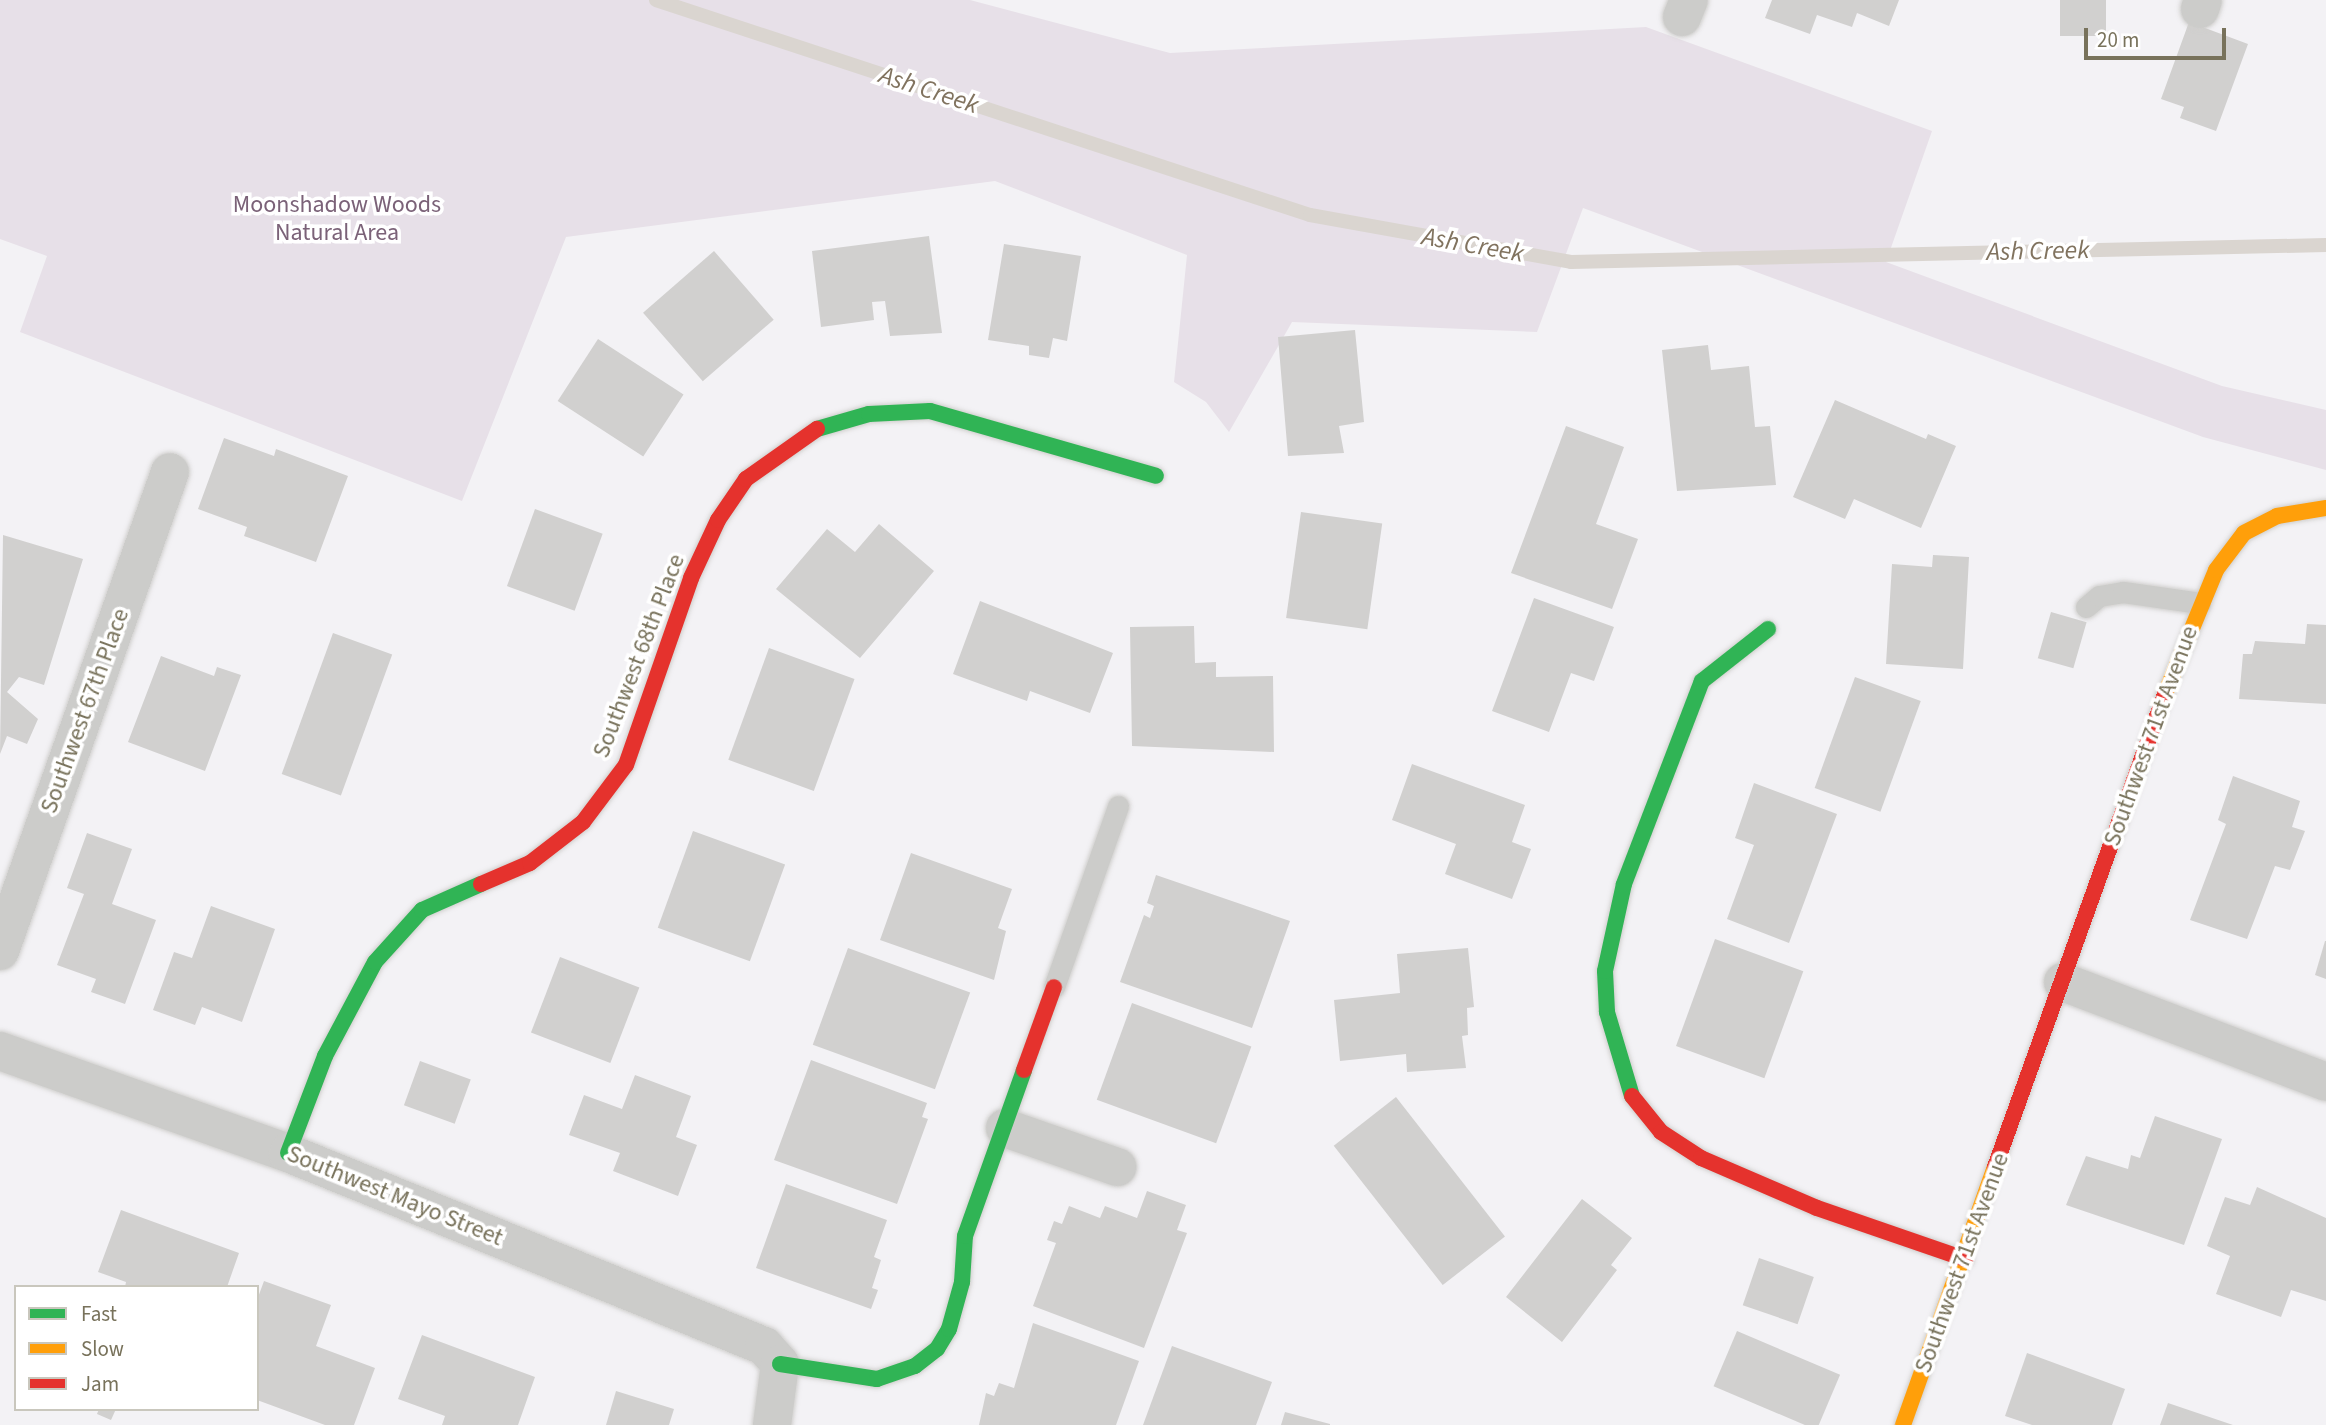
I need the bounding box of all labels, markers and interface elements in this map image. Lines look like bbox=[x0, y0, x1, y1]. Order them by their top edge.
scale bar bbox=[2088, 14, 2230, 58]
text: 20 m bbox=[2097, 25, 2139, 55]
water label: Ash Creek bbox=[875, 59, 983, 121]
park label: Moonshadow Woods Natural Area bbox=[233, 191, 441, 247]
water label: Ash Creek bbox=[1420, 221, 1526, 269]
water label: Ash Creek bbox=[1986, 235, 2090, 267]
street label: Southwest 68th Place bbox=[587, 550, 691, 762]
street label: Southwest 67th Place bbox=[35, 605, 135, 817]
street label: Southwest 71st Avenue bbox=[2098, 622, 2204, 850]
street label: Southwest Mayo Street bbox=[283, 1140, 507, 1252]
street label: Southwest 71st Avenue bbox=[1909, 1149, 2015, 1377]
legend bbox=[14, 1285, 259, 1411]
text: Fast bbox=[81, 1299, 117, 1329]
text: Slow bbox=[81, 1334, 124, 1364]
text: Jam bbox=[81, 1369, 119, 1399]

